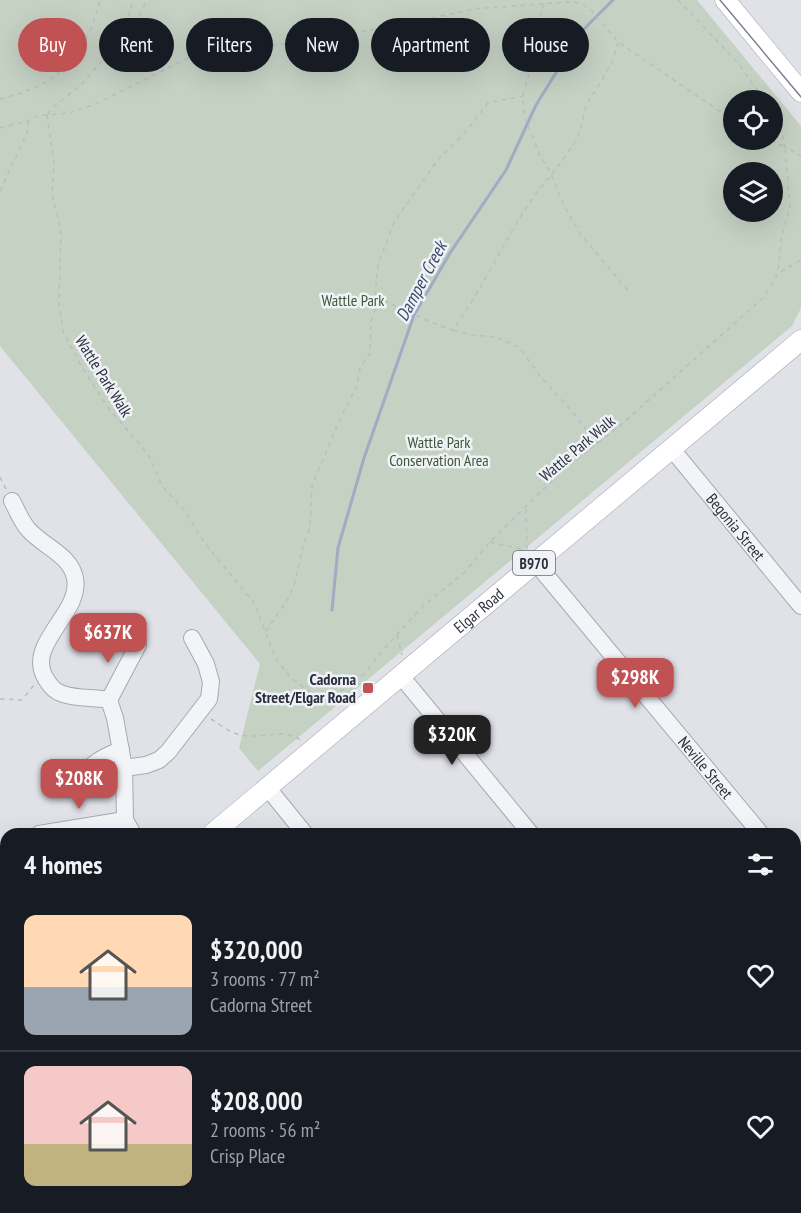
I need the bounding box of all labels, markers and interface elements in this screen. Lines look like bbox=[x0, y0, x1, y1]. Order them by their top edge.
chip: Buy bbox=[18, 18, 87, 72]
chip: Rent bbox=[99, 18, 174, 72]
chip: Filters bbox=[186, 18, 273, 72]
chip: New bbox=[285, 18, 359, 72]
chip: Apartment bbox=[371, 18, 490, 72]
chip: House bbox=[502, 18, 589, 72]
map controls bbox=[723, 90, 783, 222]
button: locate bbox=[723, 90, 783, 150]
button: layers bbox=[723, 162, 783, 222]
water label: Damper Creek bbox=[390, 235, 453, 325]
park label: Wattle Park bbox=[322, 290, 385, 310]
street label: Wattle Park Walk bbox=[71, 332, 137, 421]
street label: Wattle Park Walk bbox=[535, 410, 619, 485]
park label: Wattle Park Conservation Area bbox=[389, 432, 489, 470]
street label: Begonia Street bbox=[702, 489, 770, 565]
road number: B970 bbox=[513, 551, 555, 575]
street label: Elgar Road bbox=[450, 584, 508, 637]
pin: $637K bbox=[66, 613, 150, 664]
text: $637K bbox=[84, 619, 132, 645]
pin: $298K bbox=[593, 658, 677, 709]
text: $298K bbox=[611, 664, 659, 690]
place label: Cadorna Street/Elgar Road bbox=[255, 669, 356, 707]
marker: Cadorna Street/Elgar Road bbox=[361, 681, 375, 695]
pin: $320K bbox=[410, 715, 494, 766]
text: $320K bbox=[428, 721, 476, 747]
street label: Neville Street bbox=[674, 732, 738, 803]
pin: $208K bbox=[37, 759, 121, 810]
text: $208K bbox=[55, 765, 103, 791]
text: 4 homes bbox=[24, 848, 102, 881]
icon: filters bbox=[744, 848, 777, 881]
text: $320,000 bbox=[210, 933, 303, 966]
icon: home bbox=[72, 939, 144, 1011]
icon: heart bbox=[744, 959, 777, 992]
text: 3 rooms · 77 m² bbox=[210, 966, 320, 992]
text: Cadorna Street bbox=[210, 992, 312, 1018]
text: $208,000 bbox=[210, 1084, 303, 1117]
icon: home bbox=[72, 1090, 144, 1162]
icon: heart bbox=[744, 1110, 777, 1143]
text: 2 rooms · 56 m² bbox=[210, 1117, 320, 1143]
text: Crisp Place bbox=[210, 1143, 285, 1169]

